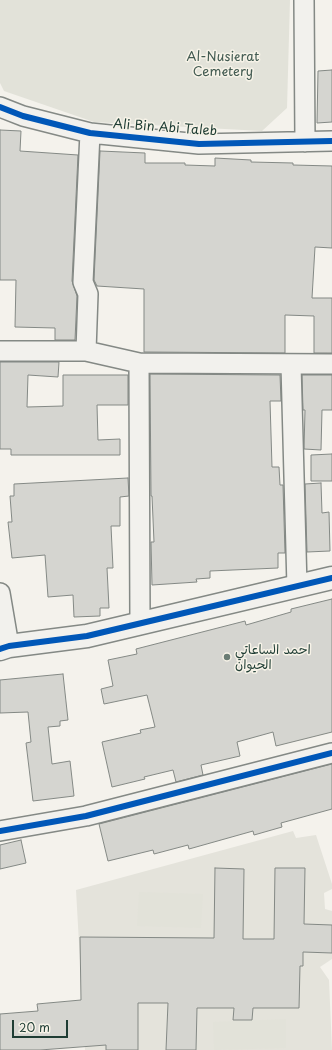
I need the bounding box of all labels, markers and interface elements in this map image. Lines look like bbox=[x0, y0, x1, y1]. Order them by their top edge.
park label: Al-Nusierat Cemetery bbox=[187, 49, 259, 80]
street label: Ali Bin Abi Taleb bbox=[113, 117, 217, 139]
place label: احمد الساعاتي الحيوان bbox=[235, 642, 311, 673]
marker: احمد الساعاتي الحيوان bbox=[222, 652, 232, 662]
scale bar bbox=[14, 1012, 70, 1038]
text: 20 m bbox=[19, 1018, 50, 1036]

